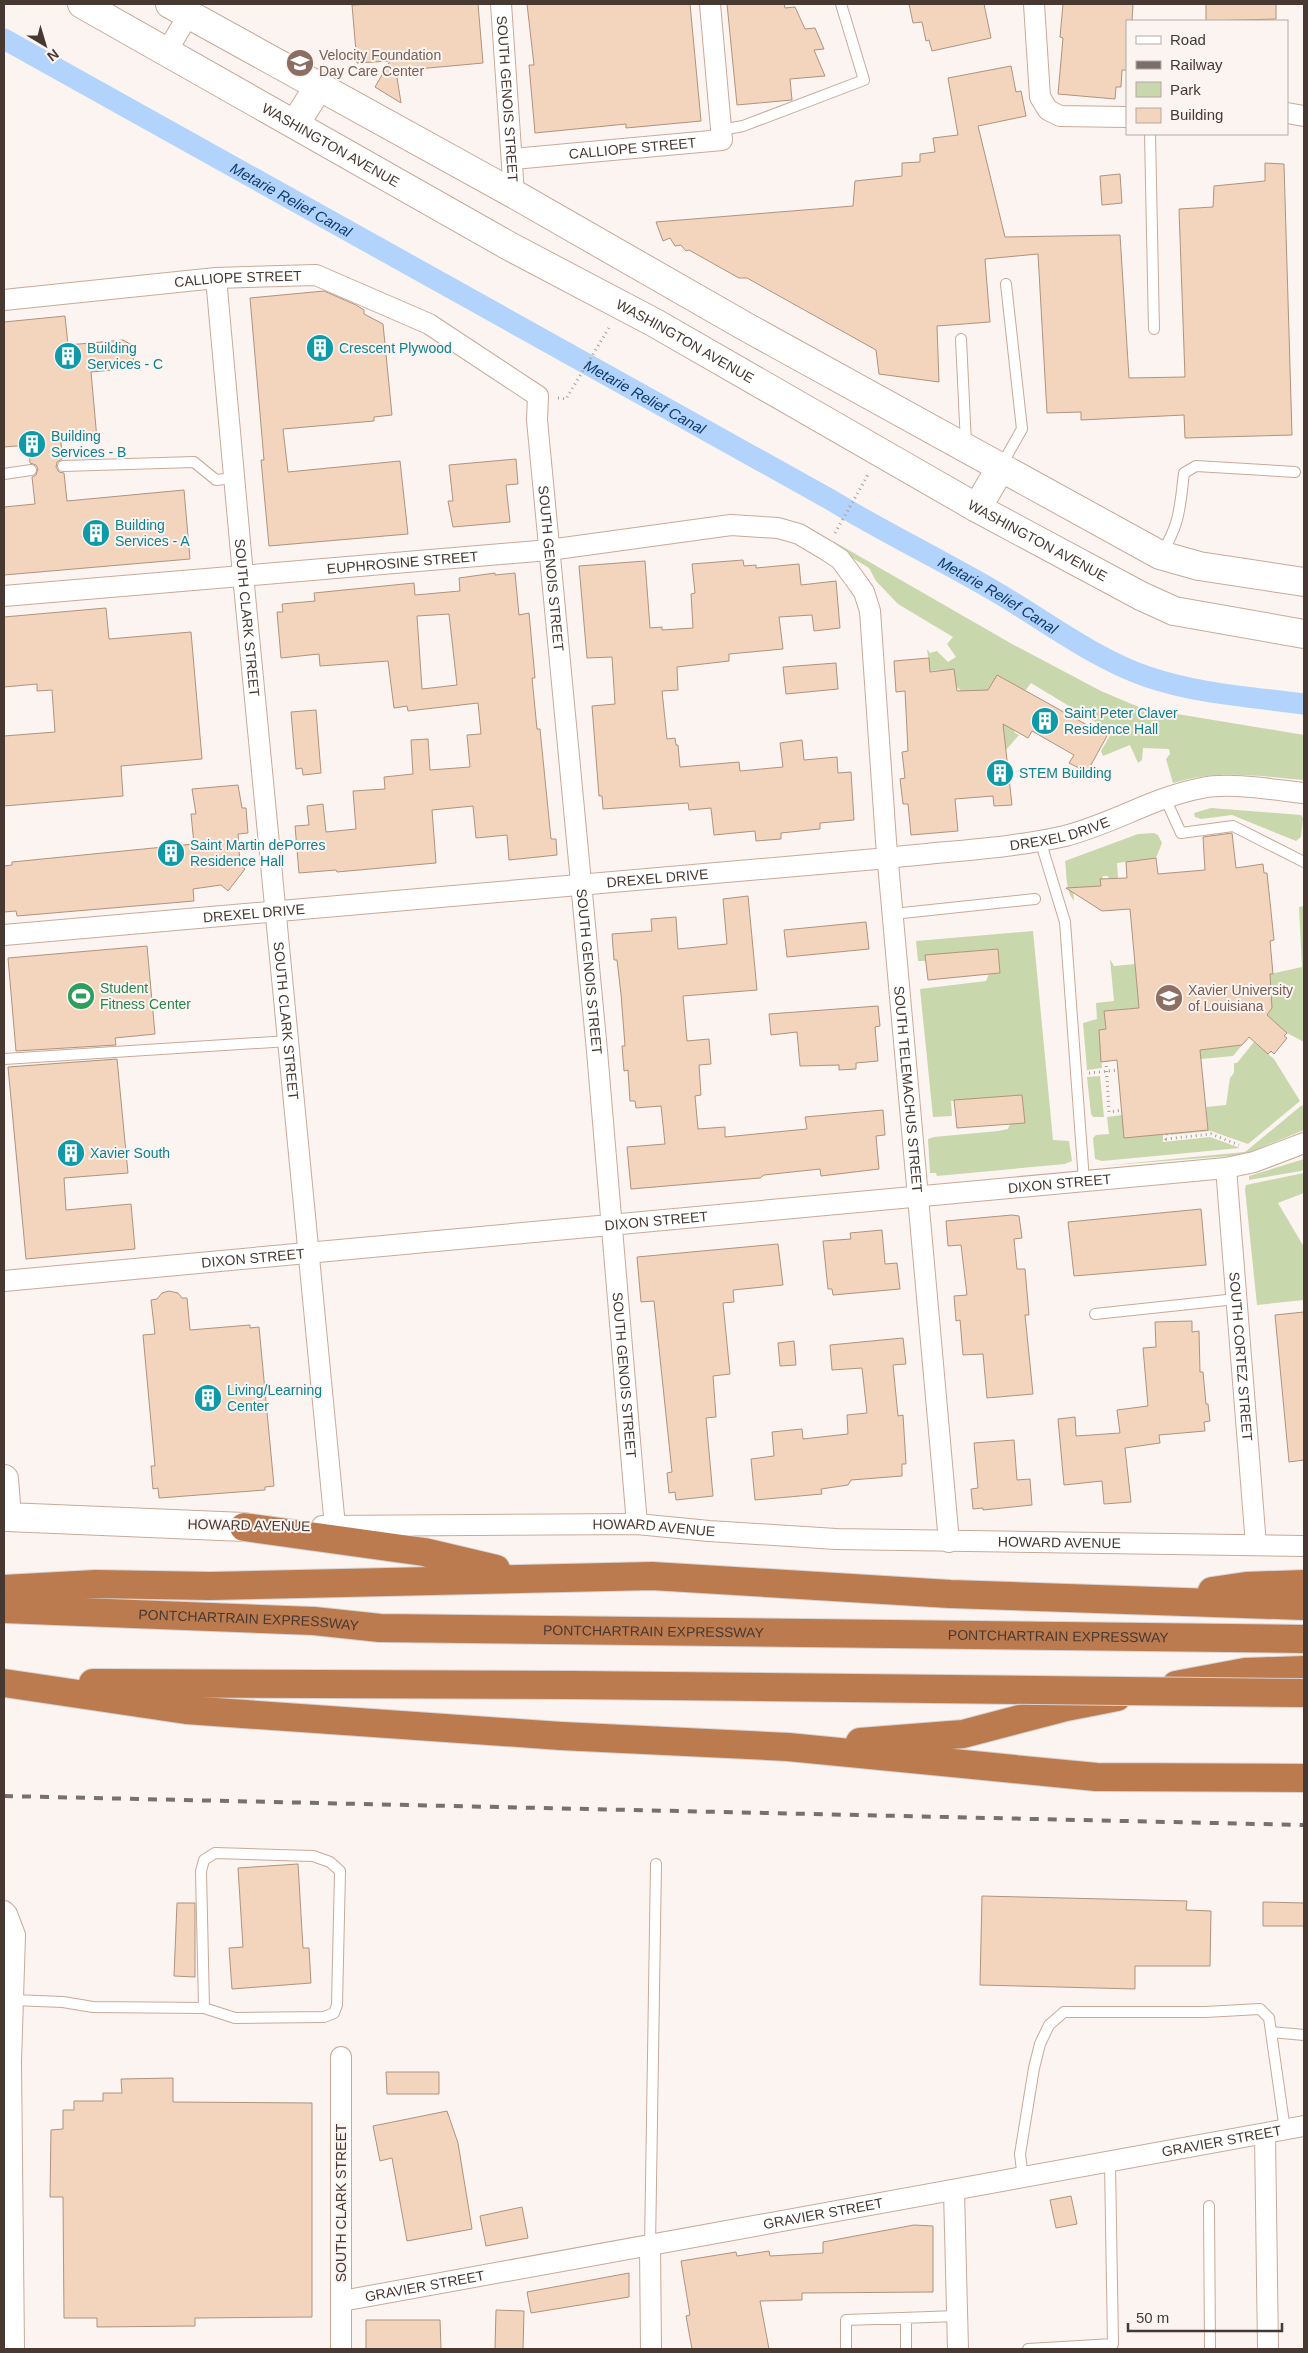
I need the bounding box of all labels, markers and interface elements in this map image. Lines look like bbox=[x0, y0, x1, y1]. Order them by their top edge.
street label: SOUTH GENOIS STREET bbox=[494, 15, 521, 183]
north arrow bbox=[20, 20, 70, 70]
legend bbox=[1126, 20, 1288, 135]
text: Road bbox=[1170, 31, 1206, 48]
text: N bbox=[44, 46, 62, 65]
place label: Velocity Foundation Day Care Center bbox=[319, 47, 441, 79]
school or university icon: Velocity Foundation Day Care Center bbox=[285, 48, 315, 78]
text: Railway bbox=[1170, 56, 1223, 73]
text: Park bbox=[1170, 81, 1201, 98]
street label: WASHINGTON AVENUE bbox=[259, 100, 402, 190]
text: Building bbox=[1170, 106, 1223, 123]
street label: CALLIOPE STREET bbox=[568, 134, 697, 162]
water label: Metarie Relief Canal bbox=[228, 159, 355, 240]
street label: CALLIOPE STREET bbox=[173, 267, 302, 290]
street label: WASHINGTON AVENUE bbox=[614, 296, 757, 386]
building icon: Crescent Plywood bbox=[305, 333, 335, 363]
place label: Building Services - C bbox=[87, 340, 163, 372]
place label: Crescent Plywood bbox=[339, 340, 452, 356]
building icon: Building Services - C bbox=[53, 341, 83, 371]
water label: Metarie Relief Canal bbox=[582, 356, 709, 437]
place label: Building Services - B bbox=[51, 428, 126, 460]
building icon: Building Services - B bbox=[17, 429, 47, 459]
street label: SOUTH GENOIS STREET bbox=[535, 485, 567, 652]
street label: WASHINGTON AVENUE bbox=[965, 497, 1110, 584]
place label: Building Services - A bbox=[115, 517, 190, 549]
building icon: Building Services - A bbox=[81, 518, 111, 548]
street label: SOUTH CLARK STREET bbox=[232, 538, 263, 698]
street label: EUPHROSINE STREET bbox=[326, 548, 479, 577]
water label: Metarie Relief Canal bbox=[935, 553, 1062, 637]
place label: Saint Peter Claver Residence Hall bbox=[1064, 705, 1178, 737]
building icon: Saint Peter Claver Residence Hall bbox=[1030, 706, 1060, 736]
building icon: STEM Building bbox=[985, 758, 1015, 788]
place label: STEM Building bbox=[1019, 765, 1112, 781]
street label: DREXEL DRIVE bbox=[1009, 814, 1112, 853]
place label: Saint Martin dePorres Residence Hall bbox=[190, 837, 325, 869]
building icon: Saint Martin dePorres Residence Hall bbox=[156, 838, 186, 868]
street label: DREXEL DRIVE bbox=[606, 866, 709, 890]
street label: SOUTH GENOIS STREET bbox=[574, 888, 605, 1056]
street label: DREXEL DRIVE bbox=[202, 901, 306, 926]
street label: SOUTH CLARK STREET bbox=[271, 941, 302, 1101]
place label: Student Fitness Center bbox=[100, 980, 191, 1012]
sports icon: Student Fitness Center bbox=[66, 981, 96, 1011]
place label: Xavier University of Louisiana bbox=[1188, 982, 1293, 1014]
school or university icon: Xavier University of Louisiana bbox=[1154, 983, 1184, 1013]
street label: SOUTH TELEMACHUS STREET bbox=[891, 985, 926, 1194]
building icon: Xavier South bbox=[56, 1138, 86, 1168]
place label: Xavier South bbox=[90, 1145, 170, 1161]
street label: DIXON STREET bbox=[1007, 1171, 1112, 1196]
street label: DIXON STREET bbox=[604, 1208, 709, 1233]
street label: DIXON STREET bbox=[201, 1245, 306, 1271]
street label: SOUTH CORTEZ STREET bbox=[1226, 1271, 1256, 1442]
street label: SOUTH GENOIS STREET bbox=[609, 1291, 639, 1459]
place label: Living/Learning Center bbox=[227, 1382, 322, 1414]
building icon: Living/Learning Center bbox=[193, 1383, 223, 1413]
street label: HOWARD AVENUE bbox=[187, 1516, 311, 1534]
street label: HOWARD AVENUE bbox=[592, 1516, 716, 1539]
street label: HOWARD AVENUE bbox=[998, 1533, 1121, 1551]
street label: PONTCHARTRAIN EXPRESSWAY bbox=[138, 1606, 360, 1634]
street label: PONTCHARTRAIN EXPRESSWAY bbox=[543, 1622, 765, 1641]
street label: PONTCHARTRAIN EXPRESSWAY bbox=[948, 1627, 1170, 1645]
street label: GRAVIER STREET bbox=[1161, 2122, 1283, 2160]
street label: SOUTH CLARK STREET bbox=[333, 2123, 349, 2282]
street label: GRAVIER STREET bbox=[762, 2195, 885, 2232]
street label: GRAVIER STREET bbox=[364, 2267, 486, 2305]
scale bar bbox=[1128, 2300, 1282, 2332]
text: 50 m bbox=[1136, 2309, 1169, 2326]

